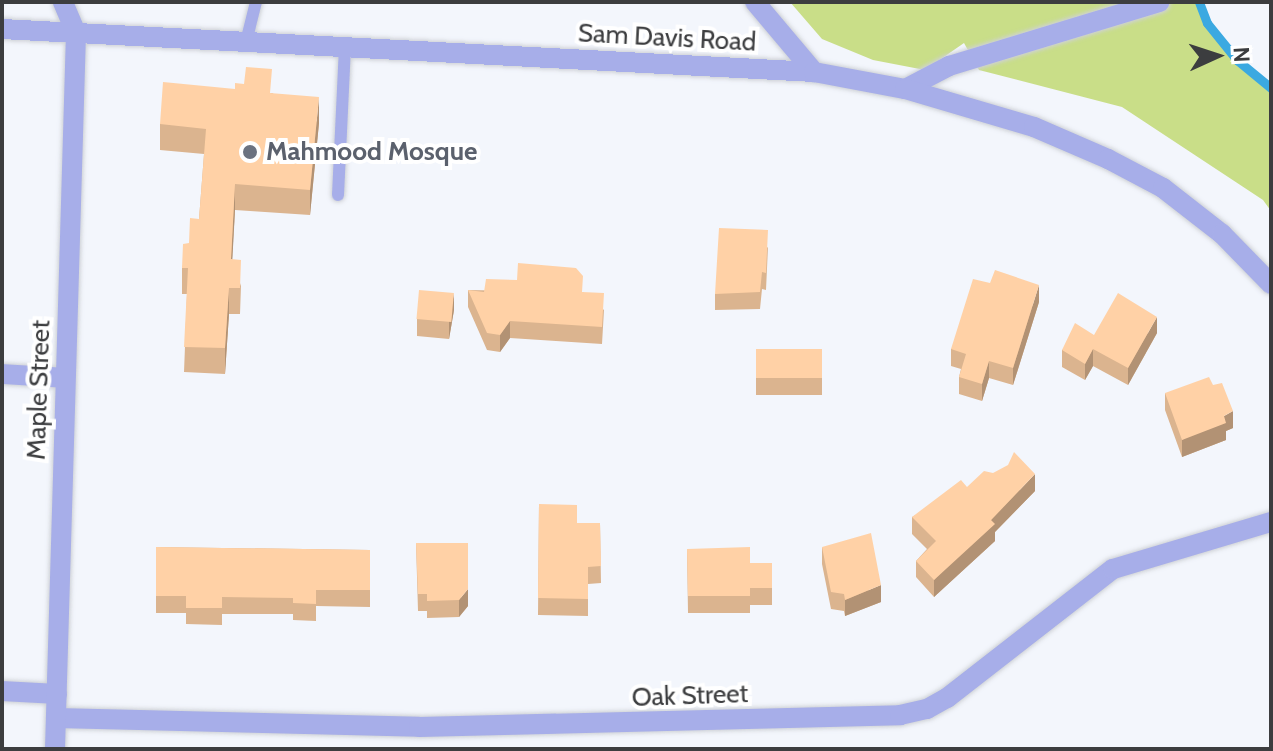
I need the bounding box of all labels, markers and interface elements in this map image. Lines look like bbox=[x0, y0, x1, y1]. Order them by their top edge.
north arrow bbox=[1177, 16, 1257, 96]
street label: Sam Davis Road bbox=[577, 18, 757, 58]
text: N bbox=[1228, 46, 1255, 63]
place label: Mahmood Mosque bbox=[266, 136, 477, 168]
marker: Mahmood Mosque bbox=[241, 143, 259, 161]
street label: Maple Street bbox=[21, 320, 57, 460]
street label: Oak Street bbox=[631, 678, 749, 714]

